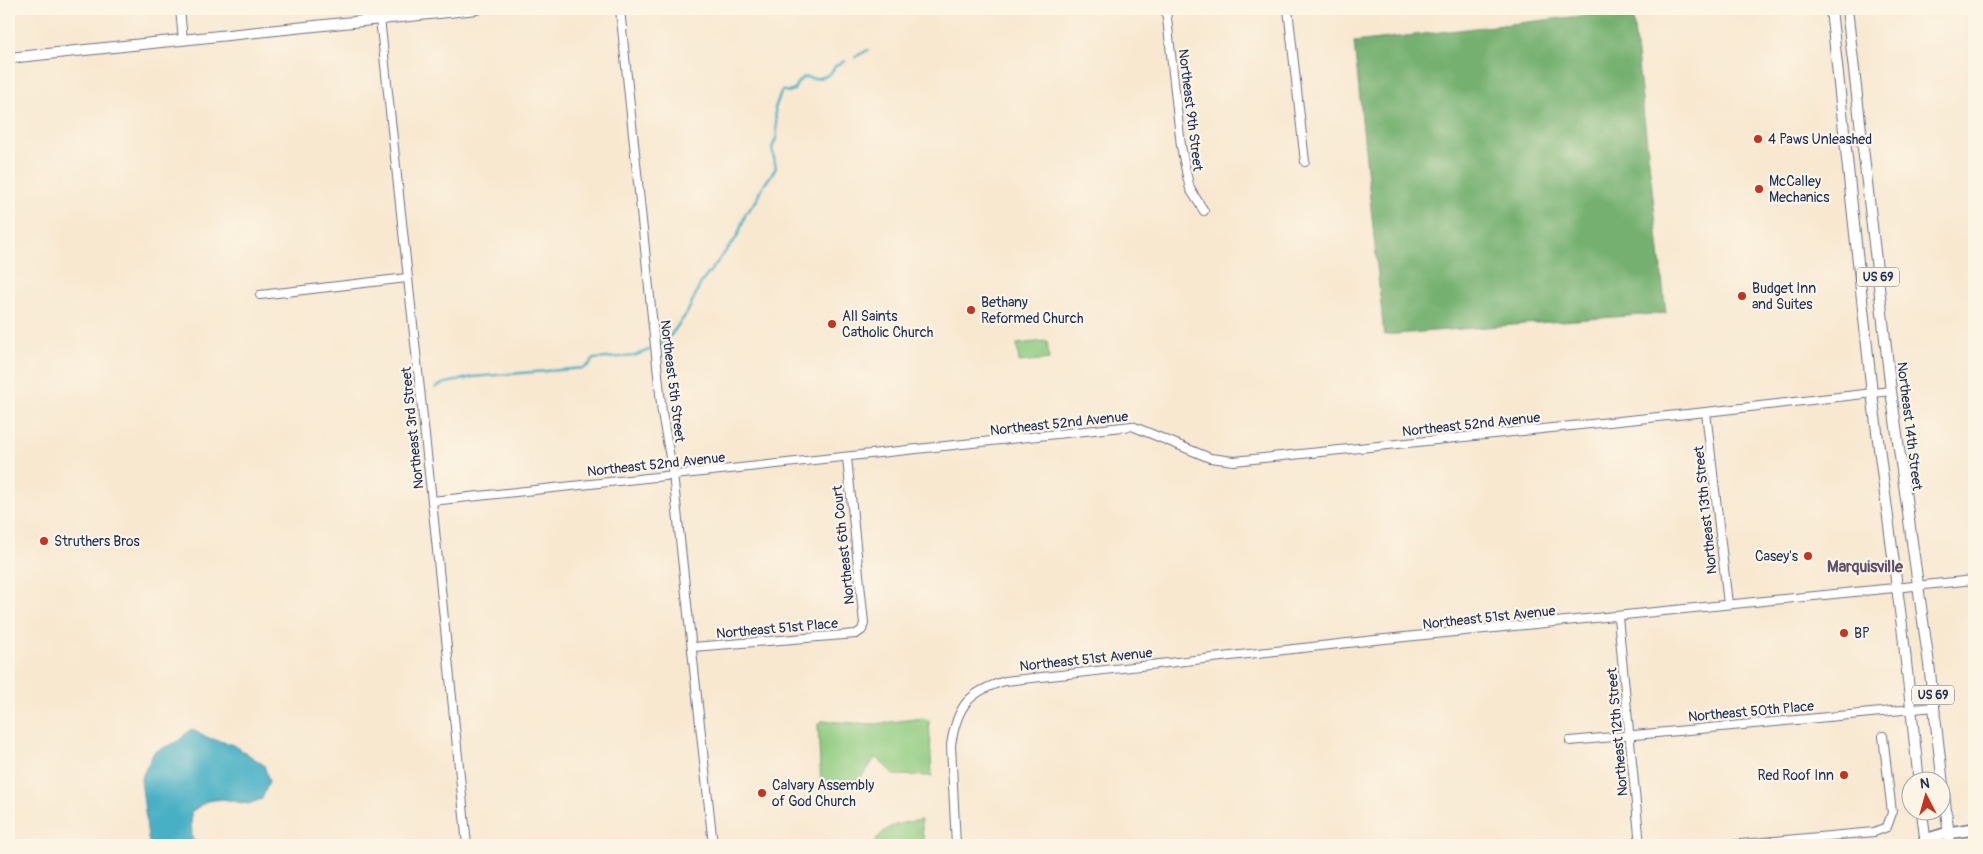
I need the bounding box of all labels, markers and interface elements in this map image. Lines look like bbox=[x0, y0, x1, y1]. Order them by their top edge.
street label: Northeast 9th Street bbox=[1175, 48, 1206, 172]
place label: 4 Paws Unleashed bbox=[1768, 131, 1872, 148]
marker: 4 Paws Unleashed bbox=[1752, 133, 1764, 145]
place label: McCalley Mechanics bbox=[1769, 173, 1830, 206]
marker: McCalley Mechanics bbox=[1753, 183, 1765, 195]
road number: US 69 bbox=[1857, 268, 1899, 286]
place label: Budget Inn and Suites bbox=[1752, 280, 1816, 313]
marker: Budget Inn and Suites bbox=[1736, 290, 1748, 302]
place label: Bethany Reformed Church bbox=[981, 294, 1084, 327]
marker: Bethany Reformed Church bbox=[965, 304, 977, 316]
place label: All Saints Catholic Church bbox=[842, 308, 933, 341]
marker: All Saints Catholic Church bbox=[826, 318, 838, 330]
street label: Northeast 5th Street bbox=[657, 319, 688, 444]
street label: Northeast 14th Street bbox=[1893, 361, 1926, 492]
street label: Northeast 3rd Street bbox=[398, 366, 427, 490]
street label: Northeast 52nd Avenue bbox=[989, 408, 1129, 439]
street label: Northeast 52nd Avenue bbox=[1401, 409, 1541, 440]
street label: Northeast 13th Street bbox=[1690, 445, 1721, 575]
street label: Northeast 52nd Avenue bbox=[586, 449, 726, 480]
street label: Northeast 6th Court bbox=[829, 484, 858, 605]
place label: Struthers Bros bbox=[54, 533, 140, 550]
marker: Struthers Bros bbox=[38, 535, 50, 547]
place label: Casey's bbox=[1755, 548, 1799, 565]
marker: Casey's bbox=[1802, 550, 1814, 562]
district label: Marquisville bbox=[1827, 557, 1904, 577]
street label: Northeast 51st Avenue bbox=[1422, 602, 1556, 633]
street label: Northeast 51st Place bbox=[715, 615, 839, 642]
place label: BP bbox=[1854, 625, 1870, 642]
marker: BP bbox=[1838, 627, 1850, 639]
street label: Northeast 51st Avenue bbox=[1019, 644, 1153, 675]
street label: Northeast 12th Street bbox=[1603, 667, 1632, 797]
road number: US 69 bbox=[1912, 686, 1954, 704]
street label: Northeast 50th Place bbox=[1687, 698, 1815, 725]
place label: Red Roof Inn bbox=[1757, 767, 1834, 784]
marker: Red Roof Inn bbox=[1838, 769, 1850, 781]
north arrow bbox=[1900, 772, 1950, 822]
text: N bbox=[1919, 775, 1930, 793]
place label: Calvary Assembly of God Church bbox=[772, 777, 874, 810]
marker: Calvary Assembly of God Church bbox=[756, 787, 768, 799]

